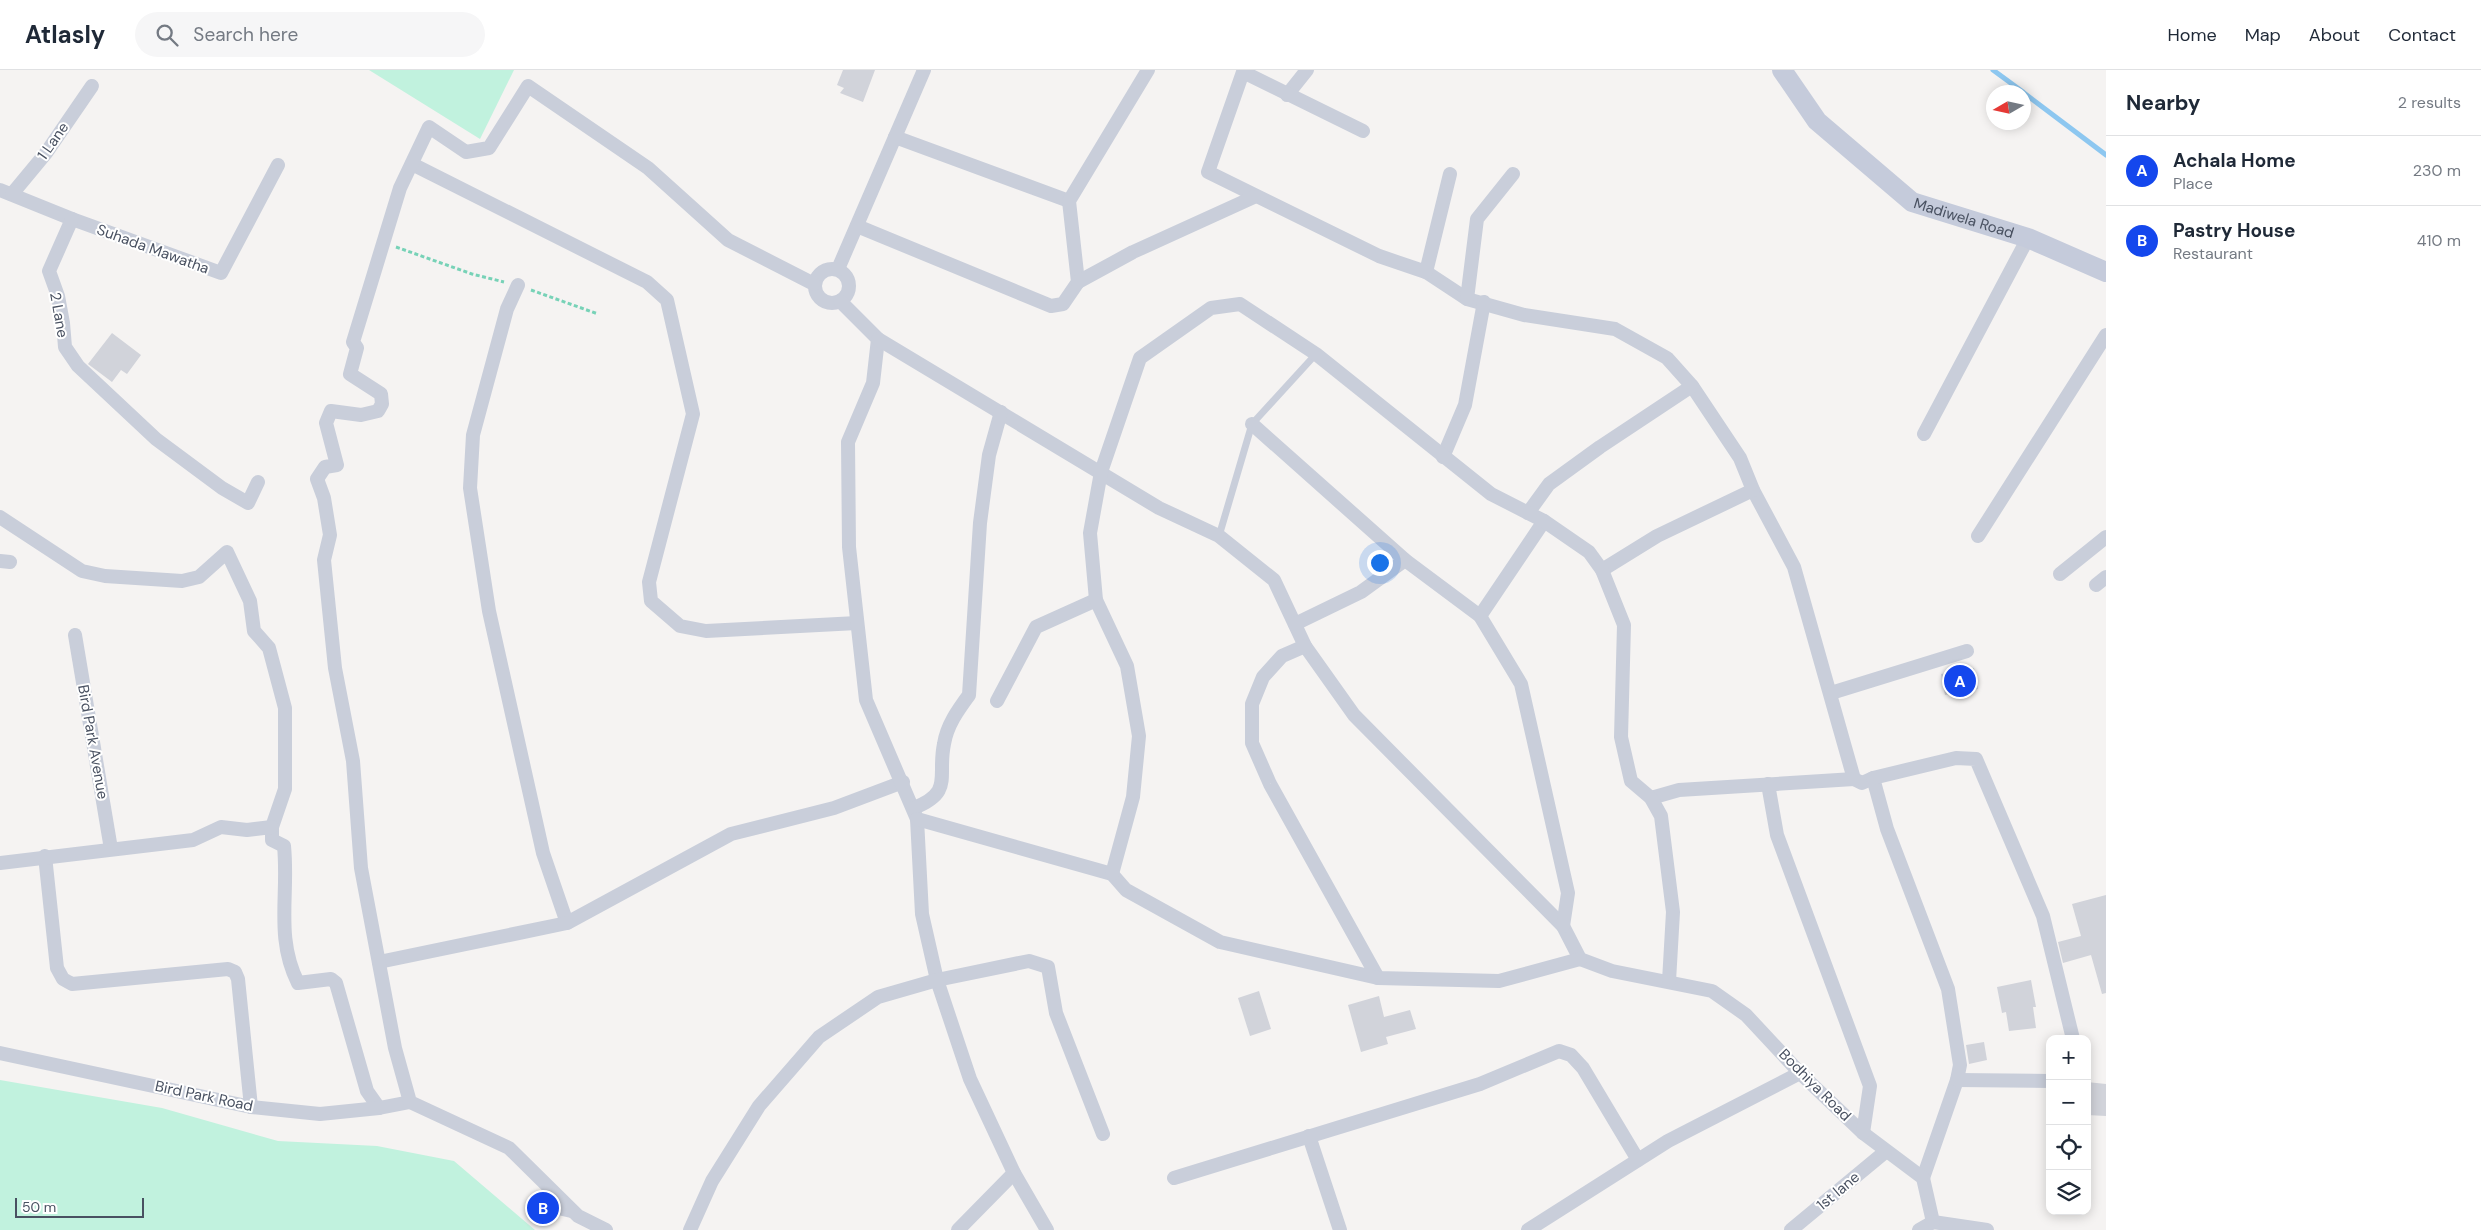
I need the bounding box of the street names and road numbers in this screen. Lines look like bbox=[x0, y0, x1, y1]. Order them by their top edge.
street label: 1 Lane bbox=[33, 118, 73, 164]
street label: Madiwela Road bbox=[1911, 193, 2016, 243]
street label: Suhada Mawatha bbox=[94, 219, 212, 279]
street label: 2 Lane bbox=[45, 291, 73, 339]
street label: Bird Park Avenue bbox=[73, 683, 113, 801]
street label: Bodhiya Road bbox=[1775, 1045, 1855, 1125]
street label: Bird Park Road bbox=[153, 1076, 255, 1116]
street label: 1st lane bbox=[1812, 1167, 1864, 1215]

